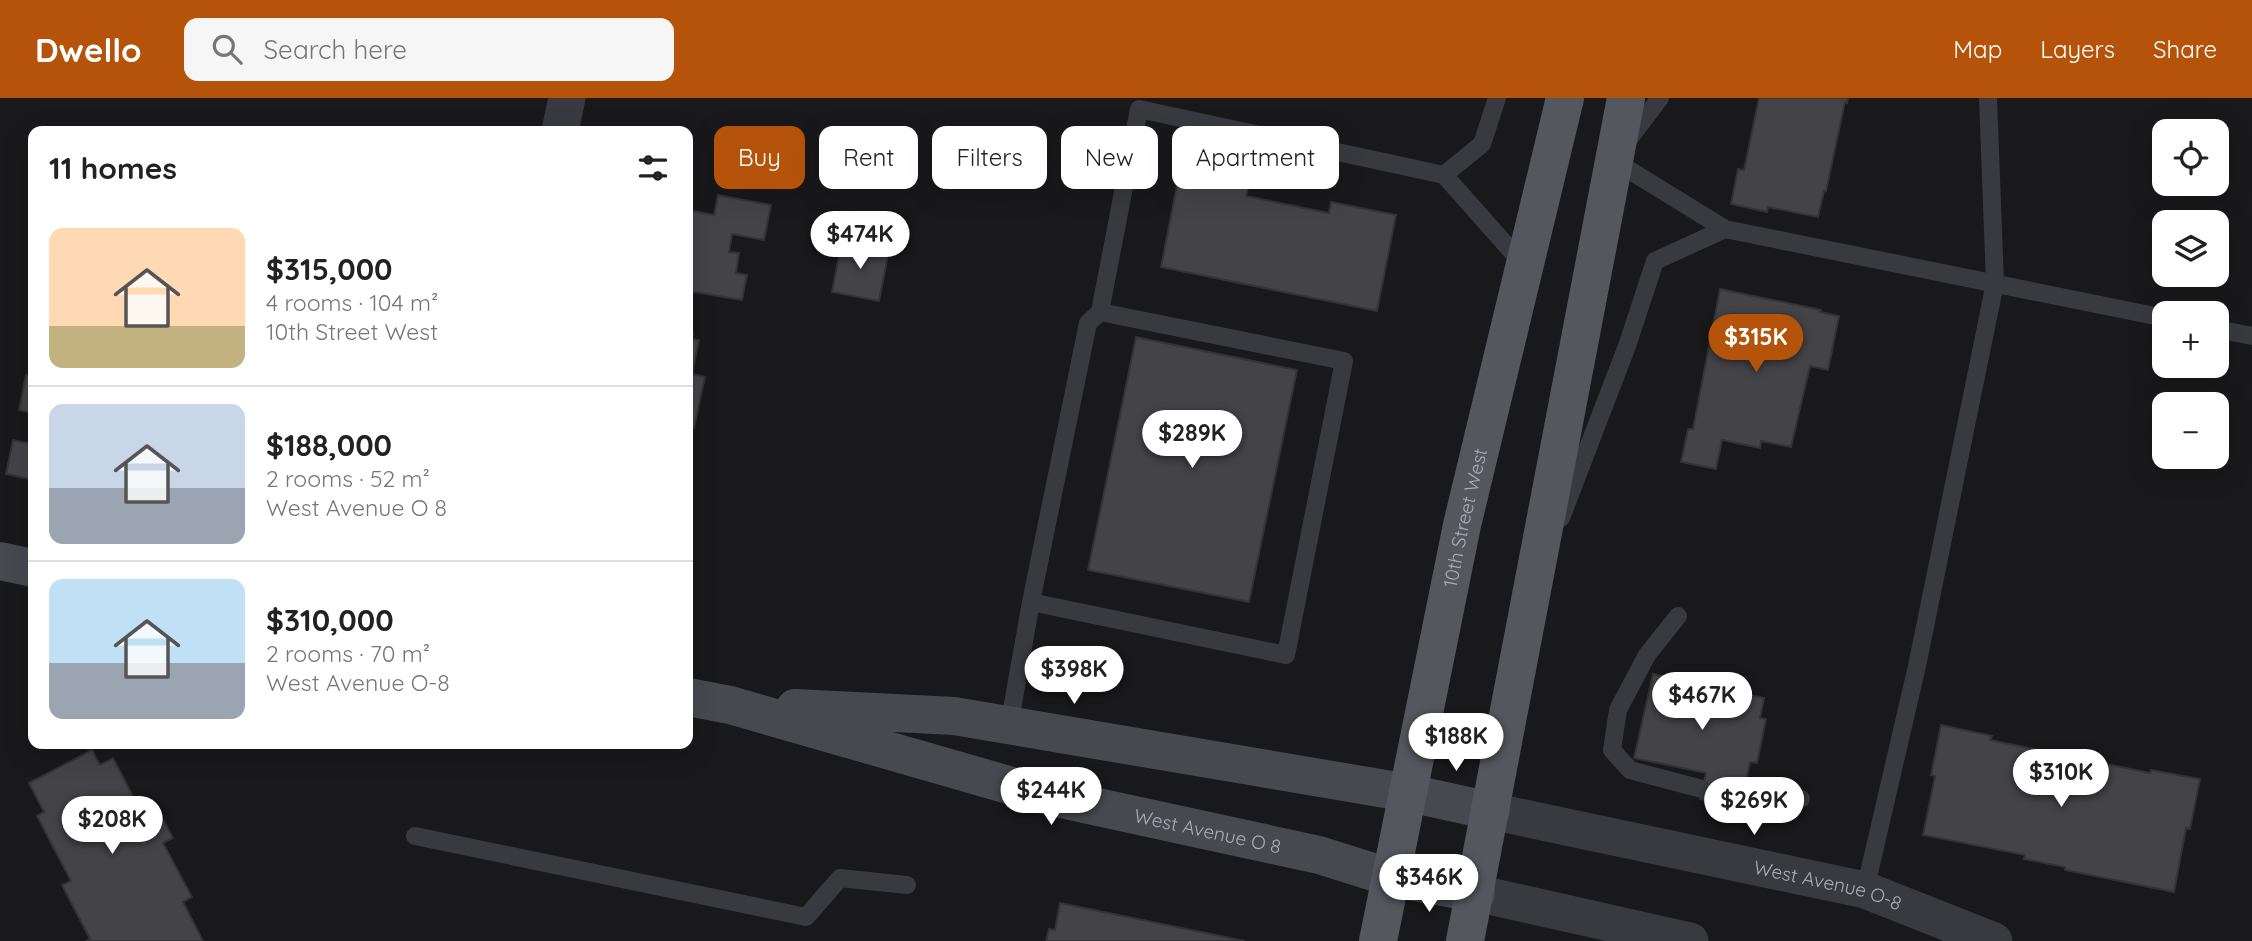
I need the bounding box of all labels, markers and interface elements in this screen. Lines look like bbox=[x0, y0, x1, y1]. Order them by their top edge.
search box bbox=[184, 18, 674, 81]
text: Dwello bbox=[35, 29, 142, 70]
icon: search bbox=[208, 30, 246, 68]
text: Search here bbox=[264, 33, 407, 66]
text: Map bbox=[1953, 34, 2002, 64]
text: Layers bbox=[2040, 34, 2115, 64]
text: Share bbox=[2153, 34, 2217, 64]
map controls bbox=[2152, 119, 2229, 469]
button: locate bbox=[2152, 119, 2229, 196]
chip: Buy bbox=[714, 126, 805, 189]
chip: Rent bbox=[819, 126, 918, 189]
chip: Filters bbox=[932, 126, 1047, 189]
chip: New bbox=[1061, 126, 1158, 189]
chip: Apartment bbox=[1172, 126, 1339, 189]
text: 11 homes bbox=[49, 149, 177, 187]
icon: filters bbox=[634, 149, 672, 187]
button: layers bbox=[2152, 210, 2229, 287]
pin: $474K bbox=[811, 212, 909, 271]
text: $474K bbox=[827, 219, 893, 248]
text: $315,000 bbox=[266, 250, 392, 288]
icon: home bbox=[105, 256, 189, 340]
text: 4 rooms · 104 m² bbox=[266, 288, 438, 317]
button: + bbox=[2152, 301, 2229, 378]
pin: $315K bbox=[1707, 314, 1805, 374]
text: 10th Street West bbox=[266, 317, 438, 346]
text: $315K bbox=[1724, 322, 1788, 351]
button: − bbox=[2152, 392, 2229, 469]
pin: $289K bbox=[1143, 410, 1241, 470]
text: $289K bbox=[1158, 418, 1226, 447]
text: $188,000 bbox=[266, 426, 392, 464]
icon: home bbox=[105, 432, 189, 516]
street label: 10th Street West bbox=[1438, 446, 1492, 590]
text: 2 rooms · 52 m² bbox=[266, 464, 430, 493]
text: West Avenue O 8 bbox=[266, 493, 447, 522]
text: $310,000 bbox=[266, 601, 394, 639]
icon: home bbox=[105, 607, 189, 691]
text: 2 rooms · 70 m² bbox=[266, 639, 430, 668]
pin: $398K bbox=[1025, 646, 1123, 706]
text: $398K bbox=[1041, 654, 1107, 683]
text: West Avenue O-8 bbox=[266, 668, 450, 697]
pin: $467K bbox=[1653, 672, 1751, 732]
text: $467K bbox=[1668, 680, 1736, 709]
pin: $188K bbox=[1407, 714, 1505, 773]
text: $188K bbox=[1425, 721, 1487, 750]
pin: $310K bbox=[2012, 750, 2110, 809]
text: $310K bbox=[2029, 757, 2093, 786]
pin: $244K bbox=[1002, 768, 1100, 827]
text: $244K bbox=[1017, 775, 1085, 804]
pin: $269K bbox=[1705, 778, 1803, 837]
text: $269K bbox=[1720, 785, 1788, 814]
pin: $208K bbox=[63, 796, 161, 856]
street label: West Avenue O 8 bbox=[1132, 803, 1283, 858]
text: $208K bbox=[78, 804, 146, 833]
pin: $346K bbox=[1380, 854, 1478, 914]
street label: West Avenue O-8 bbox=[1752, 855, 1905, 915]
text: $346K bbox=[1395, 862, 1463, 891]

